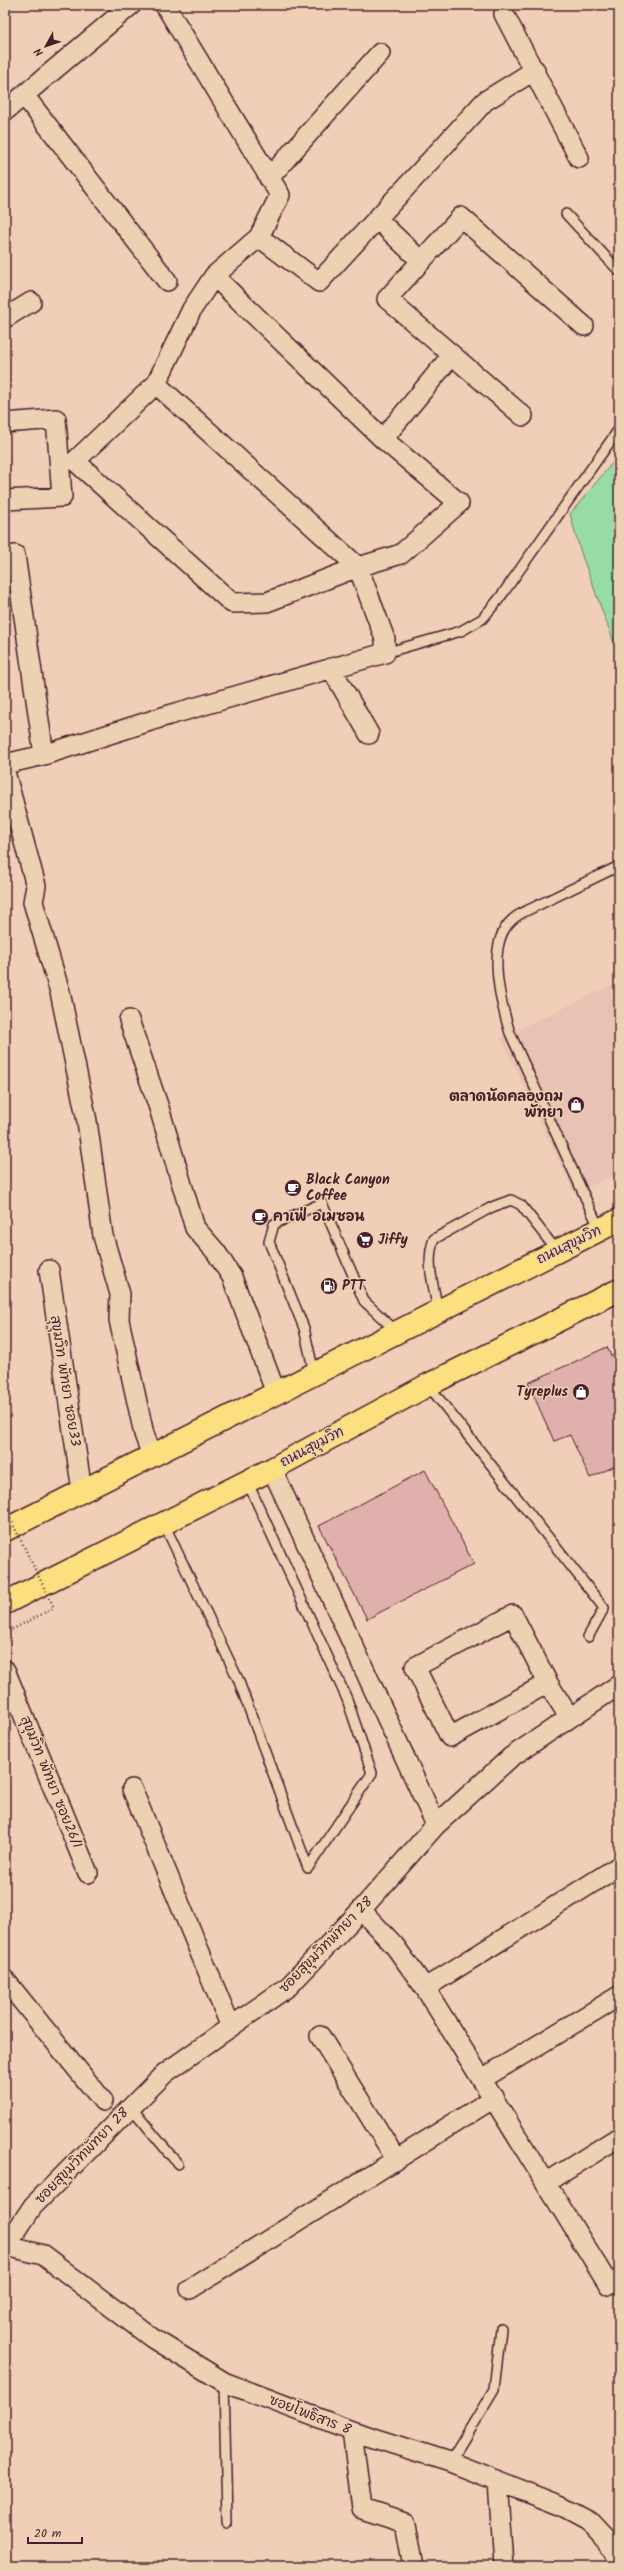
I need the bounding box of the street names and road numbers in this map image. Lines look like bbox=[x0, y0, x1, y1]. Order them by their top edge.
street label: ถนนสุขุมวิท bbox=[533, 1220, 605, 1270]
street label: สุขุมวิท พัทยา ซอย33 bbox=[44, 1314, 86, 1448]
street label: ถนนสุขุมวิท bbox=[276, 1421, 348, 1473]
street label: สุขุมวิท พัทยา ซอย26/1 bbox=[14, 1712, 88, 1852]
street label: ซอยสุขุมวิทพัทยา 28 bbox=[274, 1891, 378, 1998]
street label: ซอยสุขุมวิทพัทยา 28 bbox=[30, 2102, 134, 2209]
street label: ซอยโพธิสาร 8 bbox=[266, 2389, 355, 2441]

